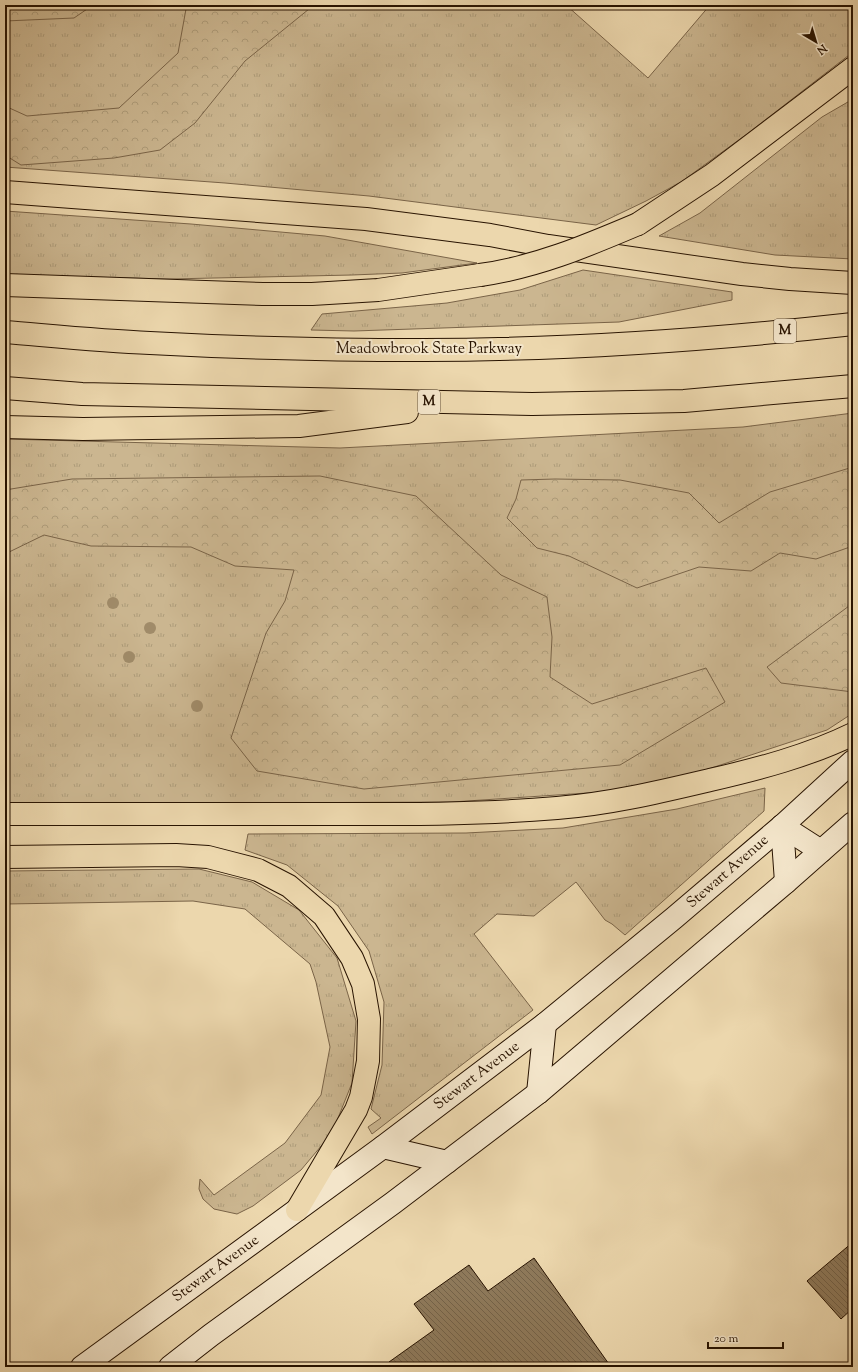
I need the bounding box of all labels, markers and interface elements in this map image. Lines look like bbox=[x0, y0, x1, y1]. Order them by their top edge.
north arrow bbox=[796, 22, 836, 62]
text: N bbox=[813, 39, 831, 58]
road number: M bbox=[774, 319, 796, 343]
street label: Meadowbrook State Parkway bbox=[336, 339, 522, 360]
road number: M bbox=[418, 390, 440, 414]
street label: Stewart Avenue bbox=[682, 830, 774, 914]
street label: Stewart Avenue bbox=[430, 1037, 524, 1115]
street label: Stewart Avenue bbox=[168, 1230, 264, 1308]
scale bar bbox=[708, 1324, 783, 1350]
text: 20 m bbox=[714, 1330, 739, 1348]

